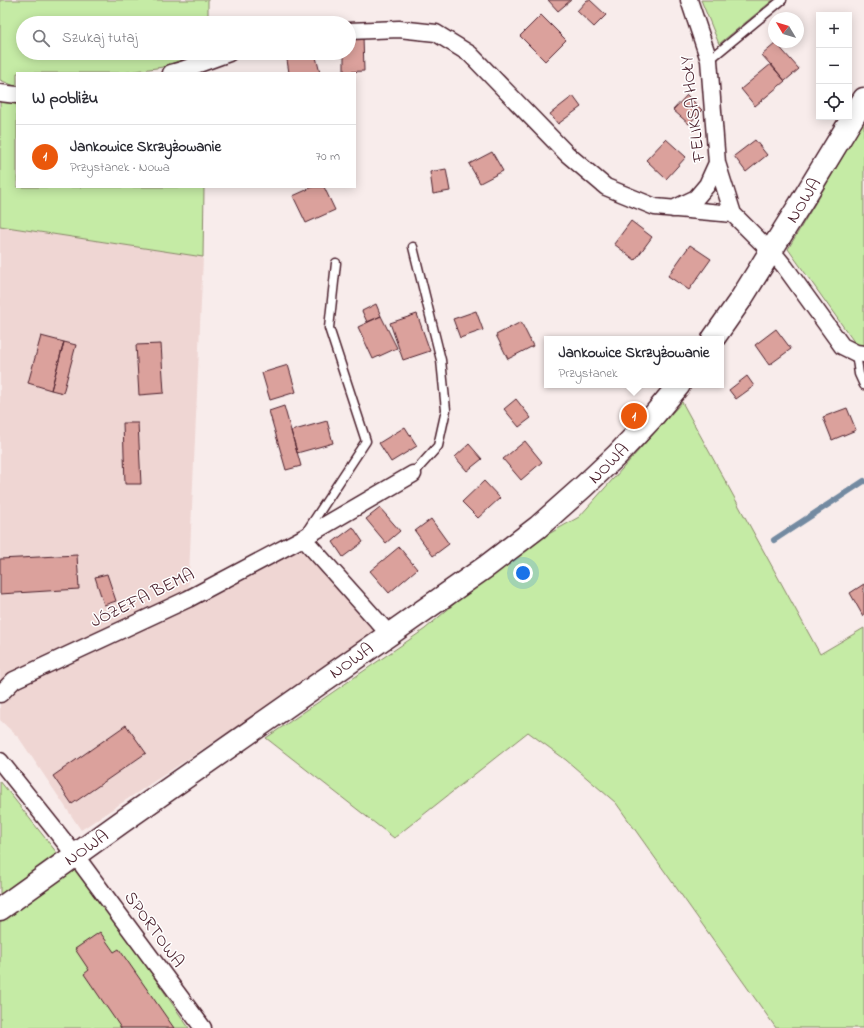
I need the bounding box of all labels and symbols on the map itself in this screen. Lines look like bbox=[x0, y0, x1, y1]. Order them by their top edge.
north arrow bbox=[768, 12, 804, 48]
street label: FELIKSA HOŁY bbox=[675, 54, 714, 164]
street label: NOWA bbox=[781, 173, 829, 229]
pin: 1 bbox=[621, 401, 647, 431]
street label: NOWA bbox=[583, 438, 636, 491]
street label: JÓZEFA BEMA bbox=[86, 562, 199, 635]
your location bbox=[513, 563, 533, 583]
street label: NOWA bbox=[325, 637, 380, 686]
street label: NOWA bbox=[60, 824, 115, 873]
street label: SPORTOWA bbox=[117, 887, 190, 974]

